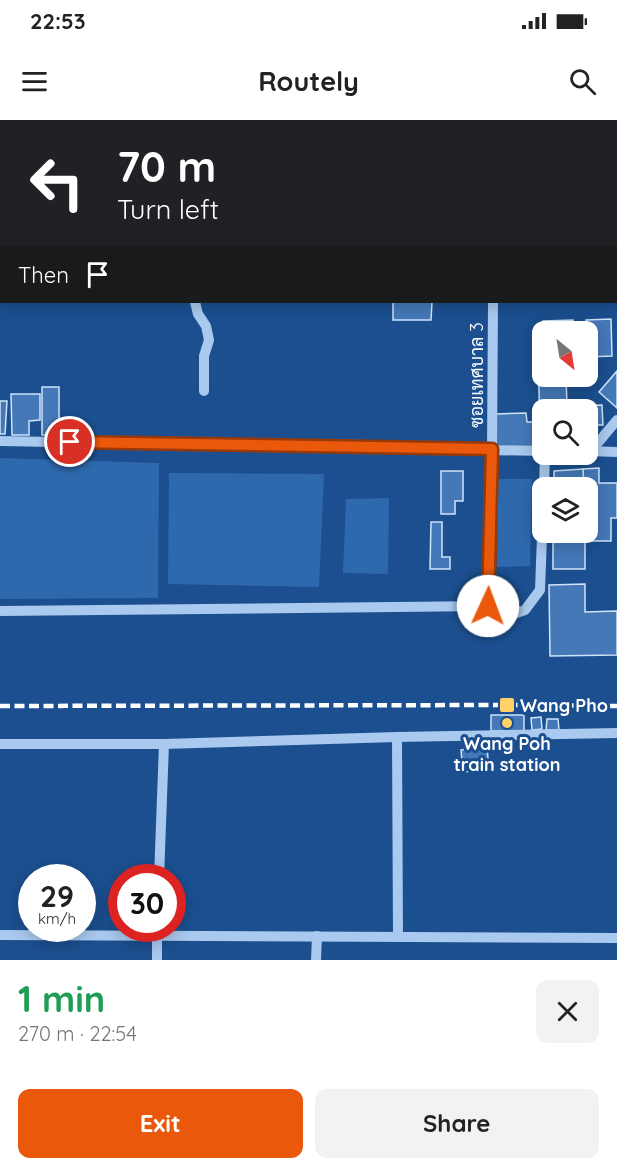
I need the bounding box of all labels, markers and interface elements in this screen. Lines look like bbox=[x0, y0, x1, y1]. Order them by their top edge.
text: 22:53 bbox=[30, 7, 86, 35]
text: Routely bbox=[258, 64, 359, 98]
icon: menu bbox=[18, 65, 51, 98]
icon: search bbox=[566, 65, 599, 98]
text: 70 m bbox=[117, 140, 216, 193]
icon: left bbox=[18, 144, 96, 222]
text: Turn left bbox=[117, 192, 219, 226]
icon: arrive bbox=[81, 258, 114, 291]
text: Then bbox=[18, 261, 69, 289]
north arrow bbox=[532, 321, 598, 387]
map controls bbox=[532, 321, 598, 543]
street label: ซอยเทศบาล 3 bbox=[465, 322, 488, 428]
button: search bbox=[532, 399, 598, 465]
pin bbox=[44, 416, 95, 467]
icon: arrive bbox=[53, 425, 86, 458]
button: layers bbox=[532, 477, 598, 543]
position arrow bbox=[456, 574, 520, 638]
place label: Wang Pho bbox=[520, 694, 608, 717]
marker: Wang Pho bbox=[498, 696, 516, 714]
marker: Wang Poh train station bbox=[500, 716, 514, 730]
place label: Wang Poh train station bbox=[453, 732, 561, 776]
speed limit sign: 30 bbox=[108, 864, 186, 942]
text: 29 bbox=[40, 877, 74, 915]
text: km/h bbox=[38, 909, 76, 928]
text: 1 min bbox=[18, 976, 105, 1021]
button: close bbox=[536, 980, 599, 1043]
text: 270 m · 22:54 bbox=[18, 1021, 137, 1046]
button: Exit bbox=[18, 1089, 303, 1158]
button: Share bbox=[315, 1089, 599, 1158]

